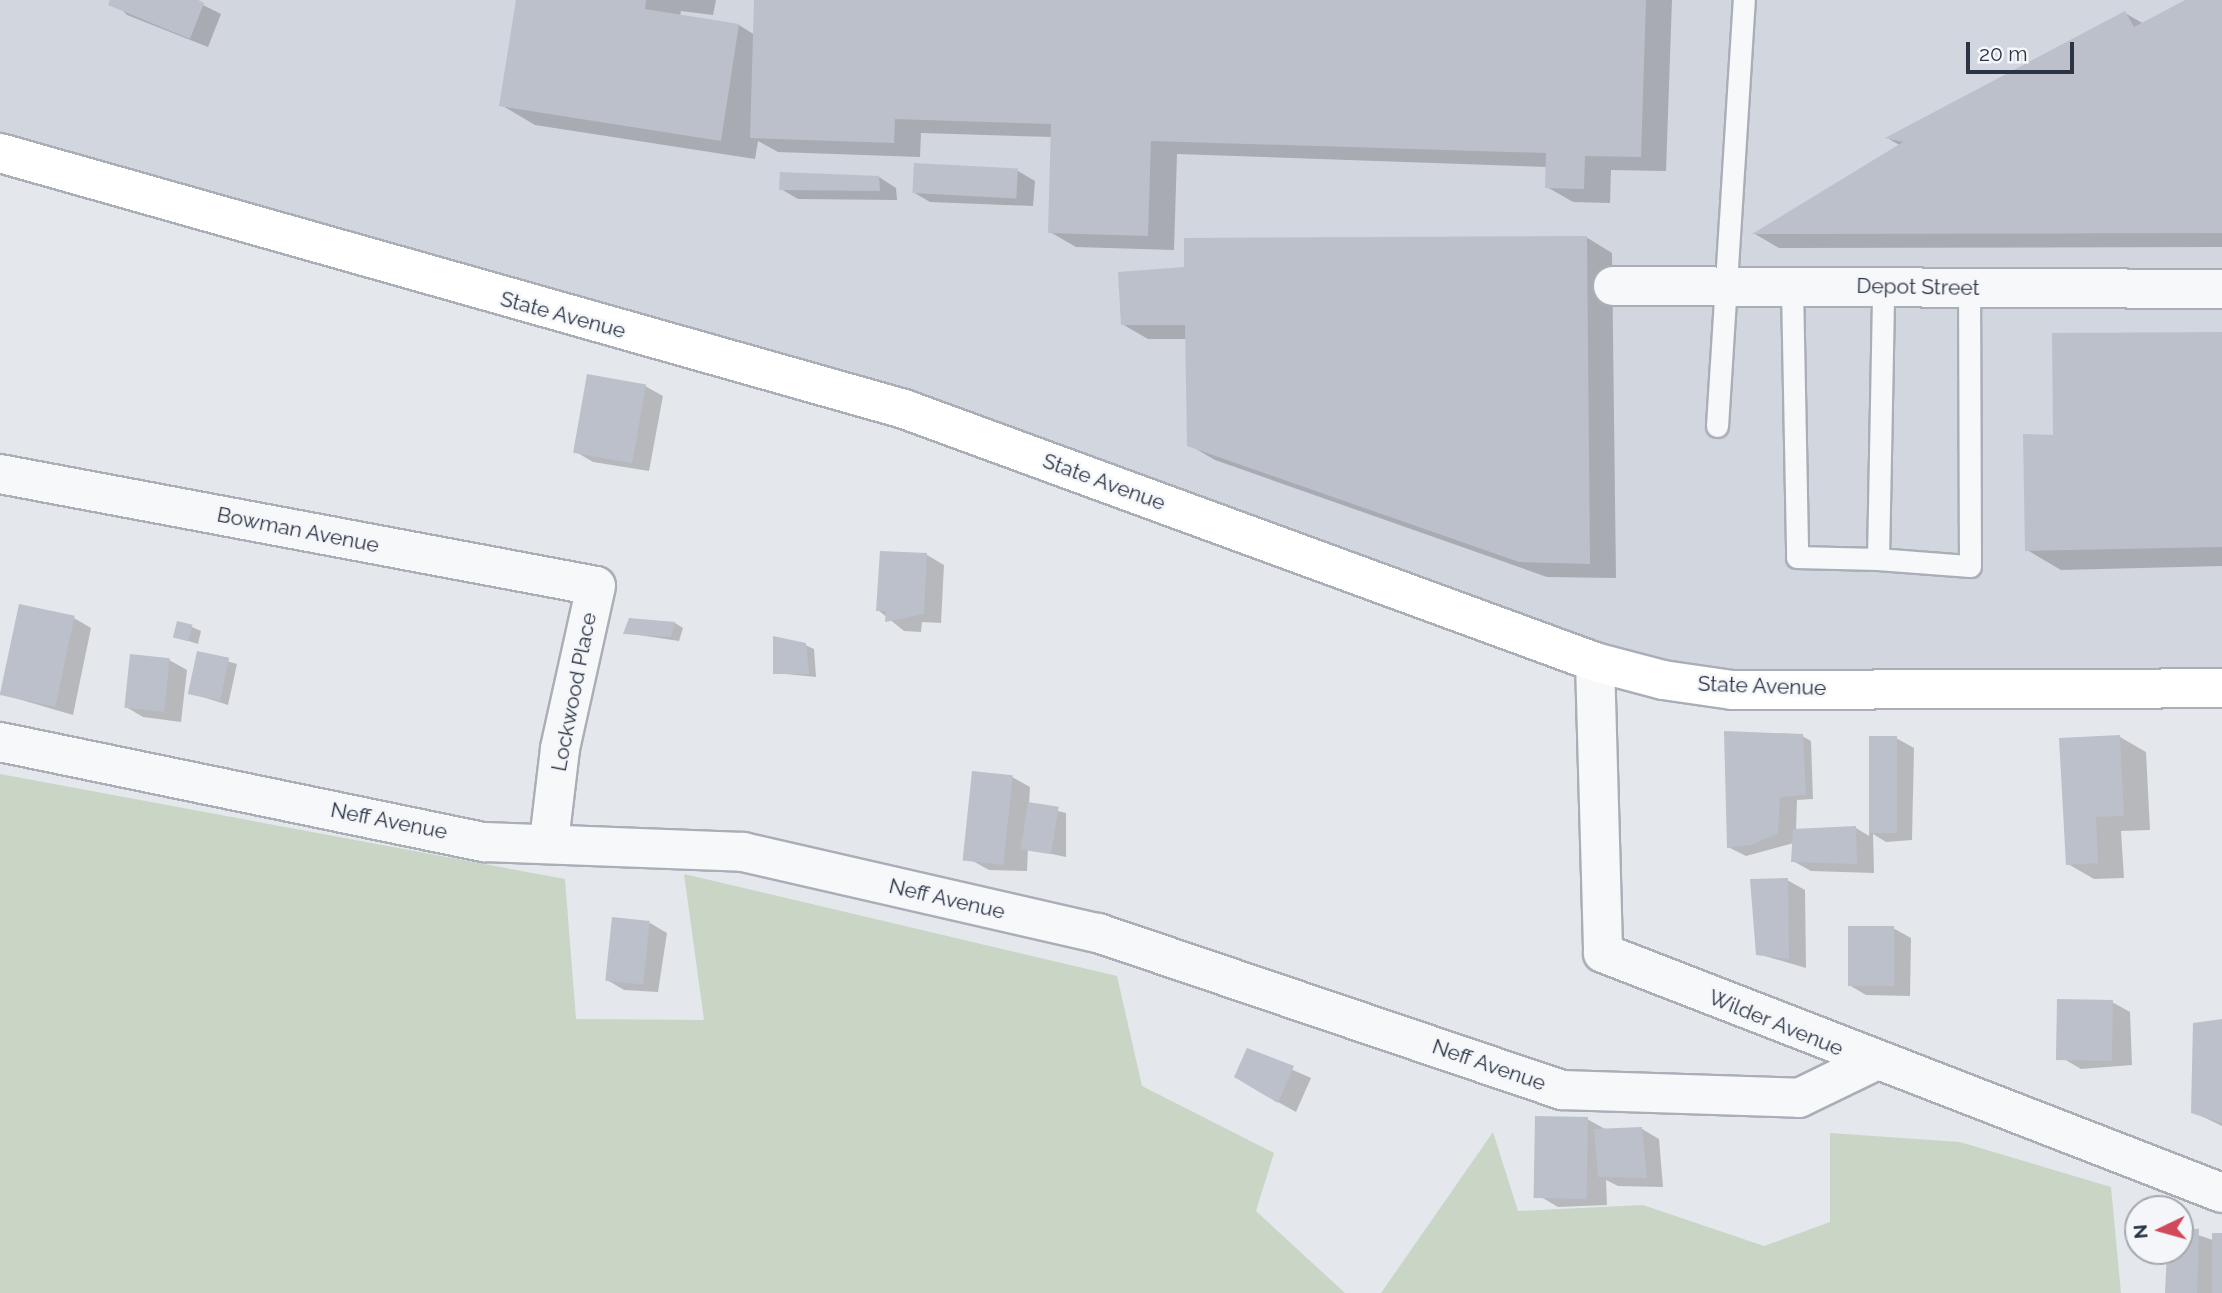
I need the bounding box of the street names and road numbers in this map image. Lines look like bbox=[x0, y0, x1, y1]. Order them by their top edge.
street label: Depot Street bbox=[1856, 273, 1980, 301]
street label: State Avenue bbox=[497, 286, 629, 344]
street label: State Avenue bbox=[1039, 448, 1169, 516]
street label: Bowman Avenue bbox=[215, 502, 381, 558]
street label: Lockwood Place bbox=[546, 610, 602, 774]
street label: State Avenue bbox=[1697, 671, 1827, 701]
street label: Neff Avenue bbox=[328, 797, 450, 845]
street label: Neff Avenue bbox=[886, 873, 1008, 925]
street label: Wilder Avenue bbox=[1704, 984, 1848, 1062]
street label: Neff Avenue bbox=[1428, 1034, 1550, 1096]

